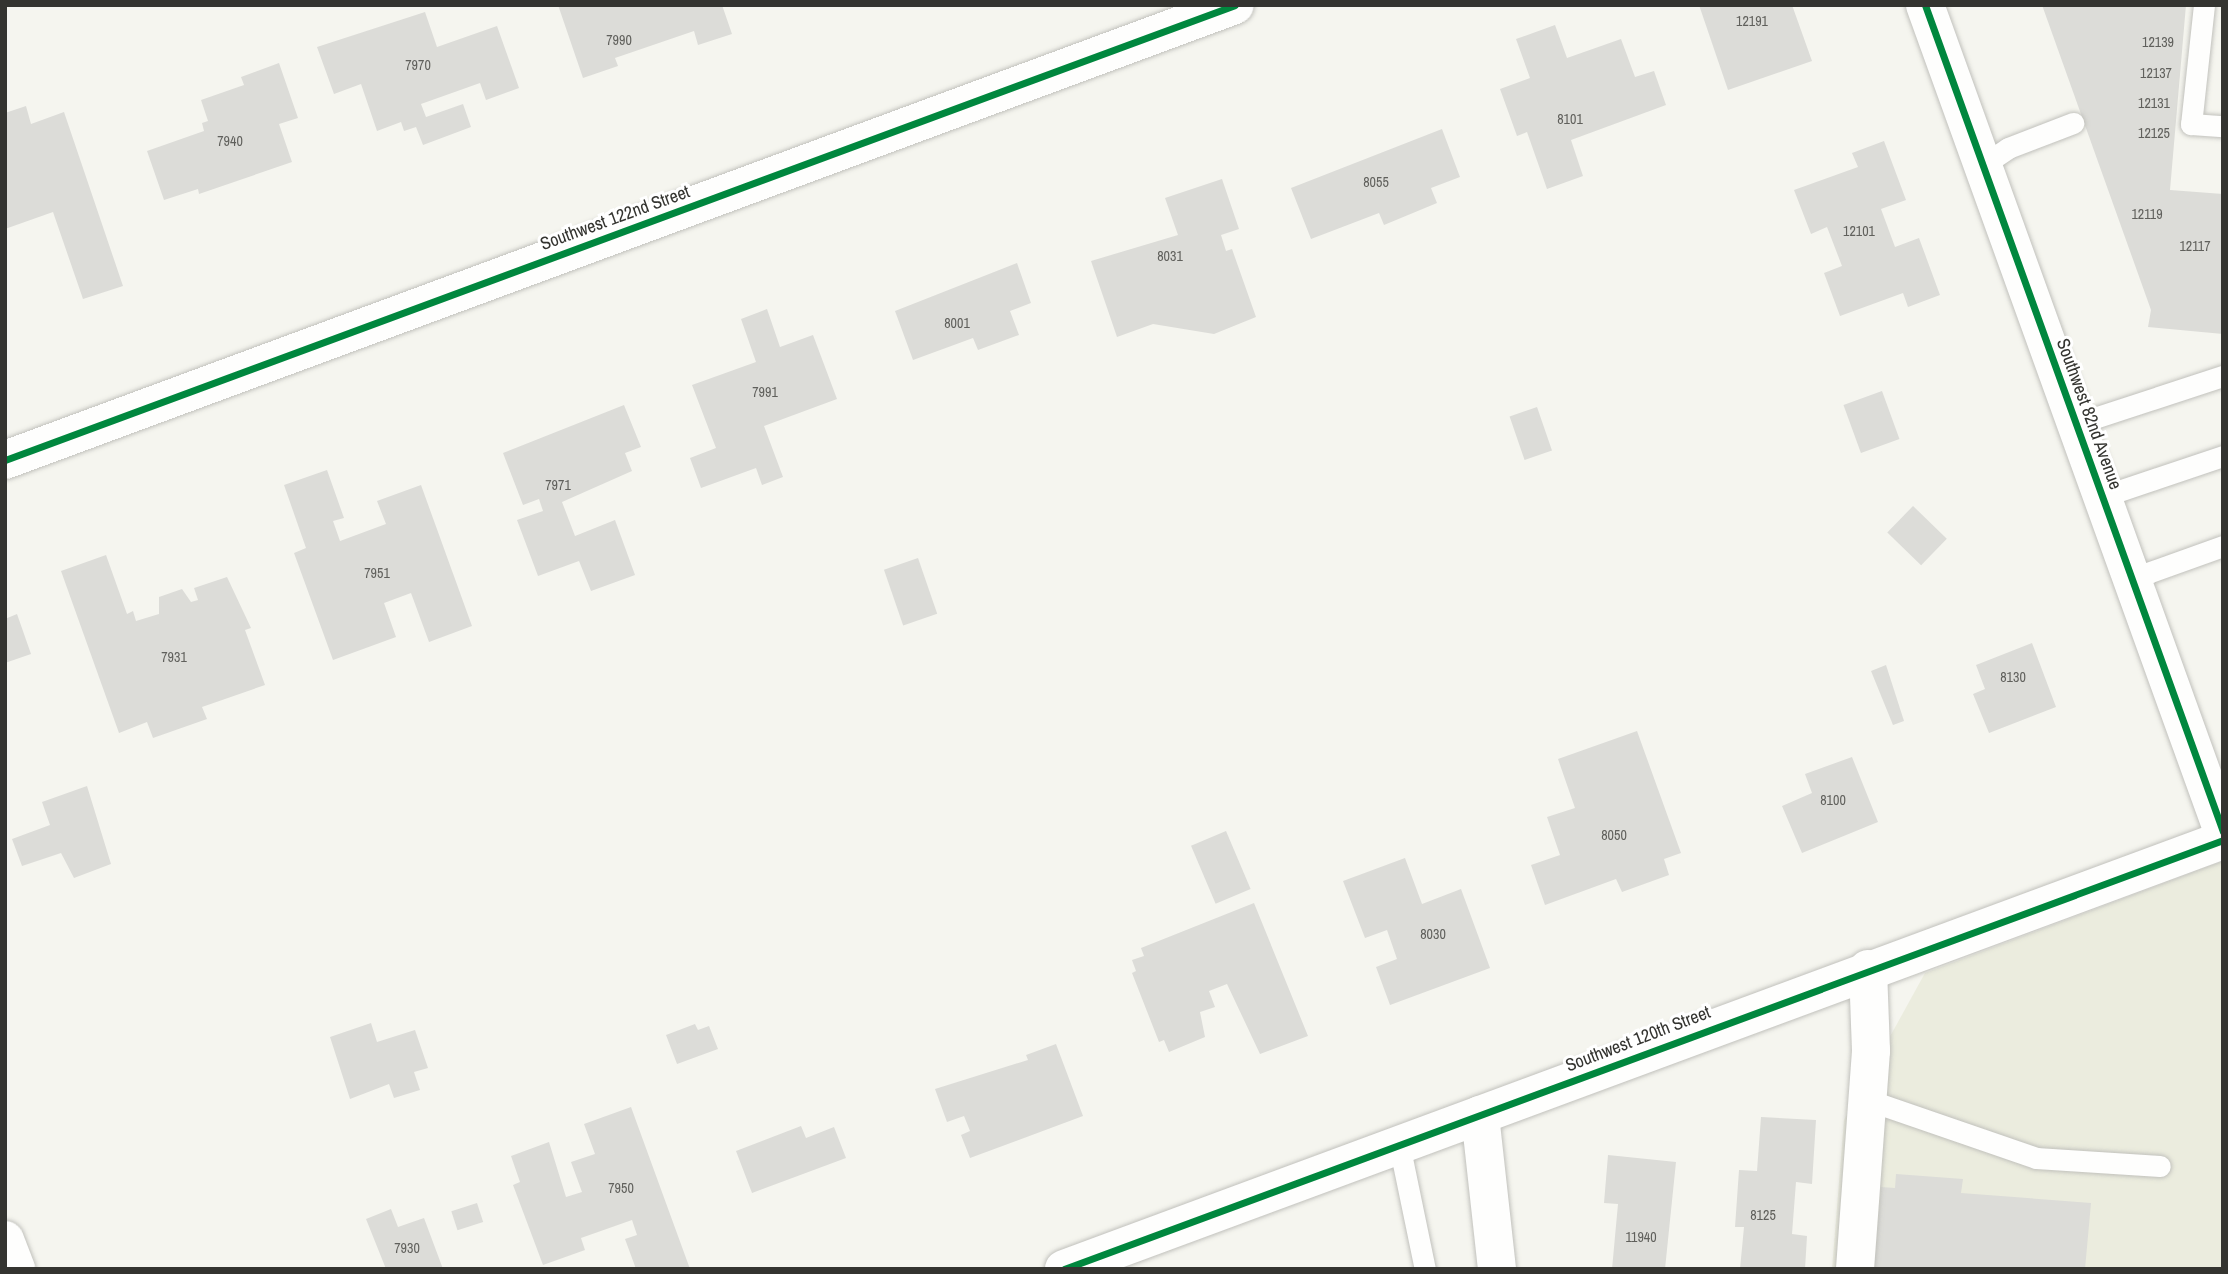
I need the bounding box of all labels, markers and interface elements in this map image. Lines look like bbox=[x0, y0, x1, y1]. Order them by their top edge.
house number: 12191 bbox=[1736, 13, 1768, 29]
house number: 7990 bbox=[606, 32, 632, 48]
house number: 12139 bbox=[2142, 34, 2174, 50]
house number: 7970 bbox=[405, 57, 431, 73]
house number: 12137 bbox=[2140, 65, 2172, 81]
house number: 12131 bbox=[2138, 95, 2170, 111]
house number: 8101 bbox=[1557, 111, 1583, 127]
house number: 12125 bbox=[2138, 125, 2170, 141]
house number: 7940 bbox=[217, 133, 243, 149]
house number: 8055 bbox=[1363, 174, 1389, 190]
street label: Southwest 122nd Street bbox=[537, 181, 693, 255]
house number: 12119 bbox=[2131, 206, 2163, 222]
house number: 12101 bbox=[1843, 223, 1875, 239]
house number: 12117 bbox=[2179, 238, 2211, 254]
house number: 8031 bbox=[1157, 248, 1183, 264]
house number: 8001 bbox=[944, 315, 970, 331]
street label: Southwest 82nd Avenue bbox=[2052, 335, 2126, 493]
house number: 7991 bbox=[752, 384, 778, 400]
house number: 7971 bbox=[545, 477, 571, 493]
house number: 7951 bbox=[364, 565, 390, 581]
house number: 7931 bbox=[161, 649, 187, 665]
house number: 8130 bbox=[2000, 669, 2026, 685]
house number: 8100 bbox=[1820, 792, 1846, 808]
house number: 8050 bbox=[1601, 827, 1627, 843]
house number: 8030 bbox=[1420, 926, 1446, 942]
street label: Southwest 120th Street bbox=[1563, 1001, 1713, 1077]
house number: 7950 bbox=[608, 1180, 634, 1196]
house number: 8125 bbox=[1750, 1207, 1776, 1223]
house number: 11940 bbox=[1625, 1229, 1657, 1245]
house number: 7930 bbox=[394, 1240, 420, 1256]

